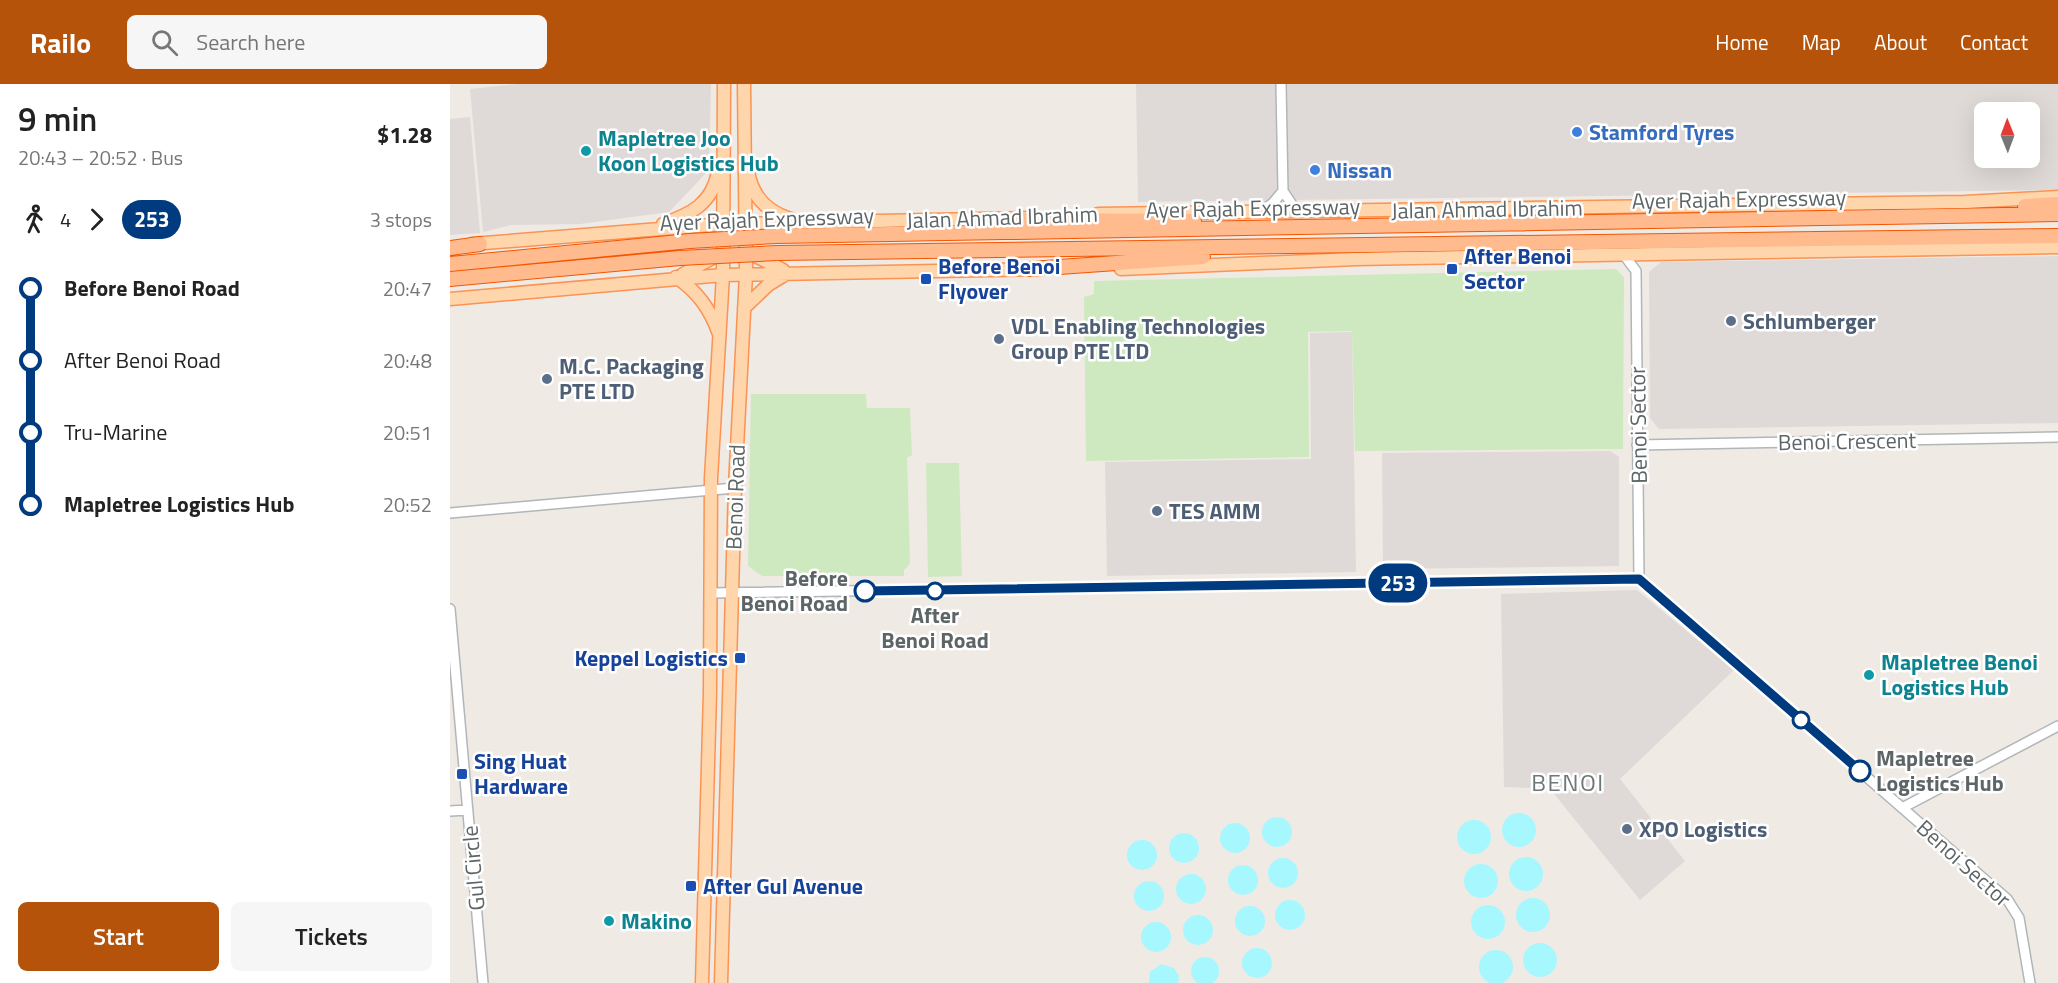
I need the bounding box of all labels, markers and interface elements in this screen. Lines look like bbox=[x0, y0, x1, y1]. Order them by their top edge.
search box bbox=[127, 15, 547, 69]
text: Railo bbox=[30, 21, 91, 64]
text: Search here bbox=[196, 25, 305, 59]
icon: search bbox=[148, 26, 181, 59]
text: Home bbox=[1715, 26, 1769, 58]
text: Map bbox=[1802, 26, 1841, 58]
text: About bbox=[1874, 26, 1927, 58]
text: Contact bbox=[1960, 26, 2028, 58]
text: 9 min bbox=[18, 94, 97, 144]
north arrow bbox=[1974, 102, 2040, 168]
map controls bbox=[1974, 102, 2040, 168]
place label: Stamford Tyres bbox=[1589, 115, 1734, 149]
text: $1.28 bbox=[377, 118, 432, 152]
place label: Mapletree Joo Koon Logistics Hub bbox=[598, 121, 779, 180]
marker: Stamford Tyres bbox=[1570, 125, 1584, 139]
text: 20:43 – 20:52 · Bus bbox=[18, 142, 183, 173]
marker: Mapletree Joo Koon Logistics Hub bbox=[579, 144, 593, 158]
place label: Nissan bbox=[1327, 153, 1392, 187]
marker: Nissan bbox=[1308, 163, 1322, 177]
street label: Ayer Rajah Expressway bbox=[1631, 180, 1847, 218]
street label: Ayer Rajah Expressway bbox=[1145, 189, 1361, 227]
street label: Jalan Ahmad Ibrahim bbox=[1391, 190, 1583, 228]
street label: Jalan Ahmad Ibrahim bbox=[906, 197, 1098, 237]
street label: Ayer Rajah Expressway bbox=[659, 198, 875, 240]
icon: walk bbox=[18, 203, 51, 236]
icon: forward bbox=[80, 203, 113, 236]
text: 253 bbox=[134, 203, 169, 235]
text: 4 bbox=[60, 204, 71, 235]
text: 3 stops bbox=[370, 204, 432, 235]
place label: After Benoi Sector bbox=[1464, 239, 1571, 298]
place label: Before Benoi Flyover bbox=[938, 249, 1061, 308]
marker: After Benoi Sector bbox=[1445, 262, 1459, 276]
text: Before Benoi Road bbox=[64, 271, 240, 305]
marker: Before Benoi Flyover bbox=[919, 272, 933, 286]
text: 20:47 bbox=[383, 273, 432, 304]
place label: Schlumberger bbox=[1743, 304, 1876, 338]
place label: VDL Enabling Technologies Group PTE LTD bbox=[1011, 309, 1265, 368]
marker: Schlumberger bbox=[1724, 314, 1738, 328]
marker: VDL Enabling Technologies Group PTE LTD bbox=[992, 332, 1006, 346]
text: After Benoi Road bbox=[64, 343, 221, 377]
text: 20:48 bbox=[383, 345, 432, 376]
place label: M.C. Packaging PTE LTD bbox=[559, 349, 704, 408]
street label: Benoi Sector bbox=[1620, 366, 1656, 484]
marker: M.C. Packaging PTE LTD bbox=[540, 372, 554, 386]
text: Tru-Marine bbox=[64, 415, 167, 449]
text: 20:51 bbox=[383, 417, 432, 448]
street label: Benoi Crescent bbox=[1778, 423, 1917, 459]
street label: Benoi Road bbox=[716, 444, 754, 550]
text: Mapletree Logistics Hub bbox=[64, 487, 294, 521]
text: 20:52 bbox=[383, 489, 432, 520]
place label: TES AMM bbox=[1169, 494, 1261, 528]
marker: TES AMM bbox=[1150, 504, 1164, 518]
place label: Before Benoi Road bbox=[741, 561, 848, 620]
line badge: 253 bbox=[1364, 564, 1432, 602]
text: 253 bbox=[1380, 567, 1416, 599]
marker: Before Benoi Road bbox=[854, 580, 876, 602]
marker: After Benoi Road bbox=[926, 582, 944, 600]
place label: After Benoi Road bbox=[881, 598, 989, 657]
place label: Keppel Logistics bbox=[574, 641, 728, 675]
place label: Mapletree Benoi Logistics Hub bbox=[1881, 645, 2038, 704]
marker: Keppel Logistics bbox=[733, 651, 747, 665]
marker: Mapletree Benoi Logistics Hub bbox=[1862, 668, 1876, 682]
unlabelled marker bbox=[1792, 711, 1810, 729]
place label: Mapletree Logistics Hub bbox=[1876, 741, 2004, 800]
place label: Sing Huat Hardware bbox=[474, 744, 568, 803]
marker: Mapletree Logistics Hub bbox=[1849, 760, 1871, 782]
district label: BENOI bbox=[1531, 764, 1605, 800]
marker: Sing Huat Hardware bbox=[455, 767, 469, 781]
street label: Benoi Sector bbox=[1909, 811, 2019, 915]
place label: XPO Logistics bbox=[1639, 812, 1767, 846]
marker: XPO Logistics bbox=[1620, 822, 1634, 836]
street label: Gul Circle bbox=[452, 824, 494, 912]
place label: After Gul Avenue bbox=[703, 869, 863, 903]
marker: After Gul Avenue bbox=[684, 879, 698, 893]
button: Start bbox=[18, 902, 219, 971]
button: Tickets bbox=[231, 902, 432, 971]
place label: Makino bbox=[621, 904, 692, 938]
marker: Makino bbox=[602, 914, 616, 928]

